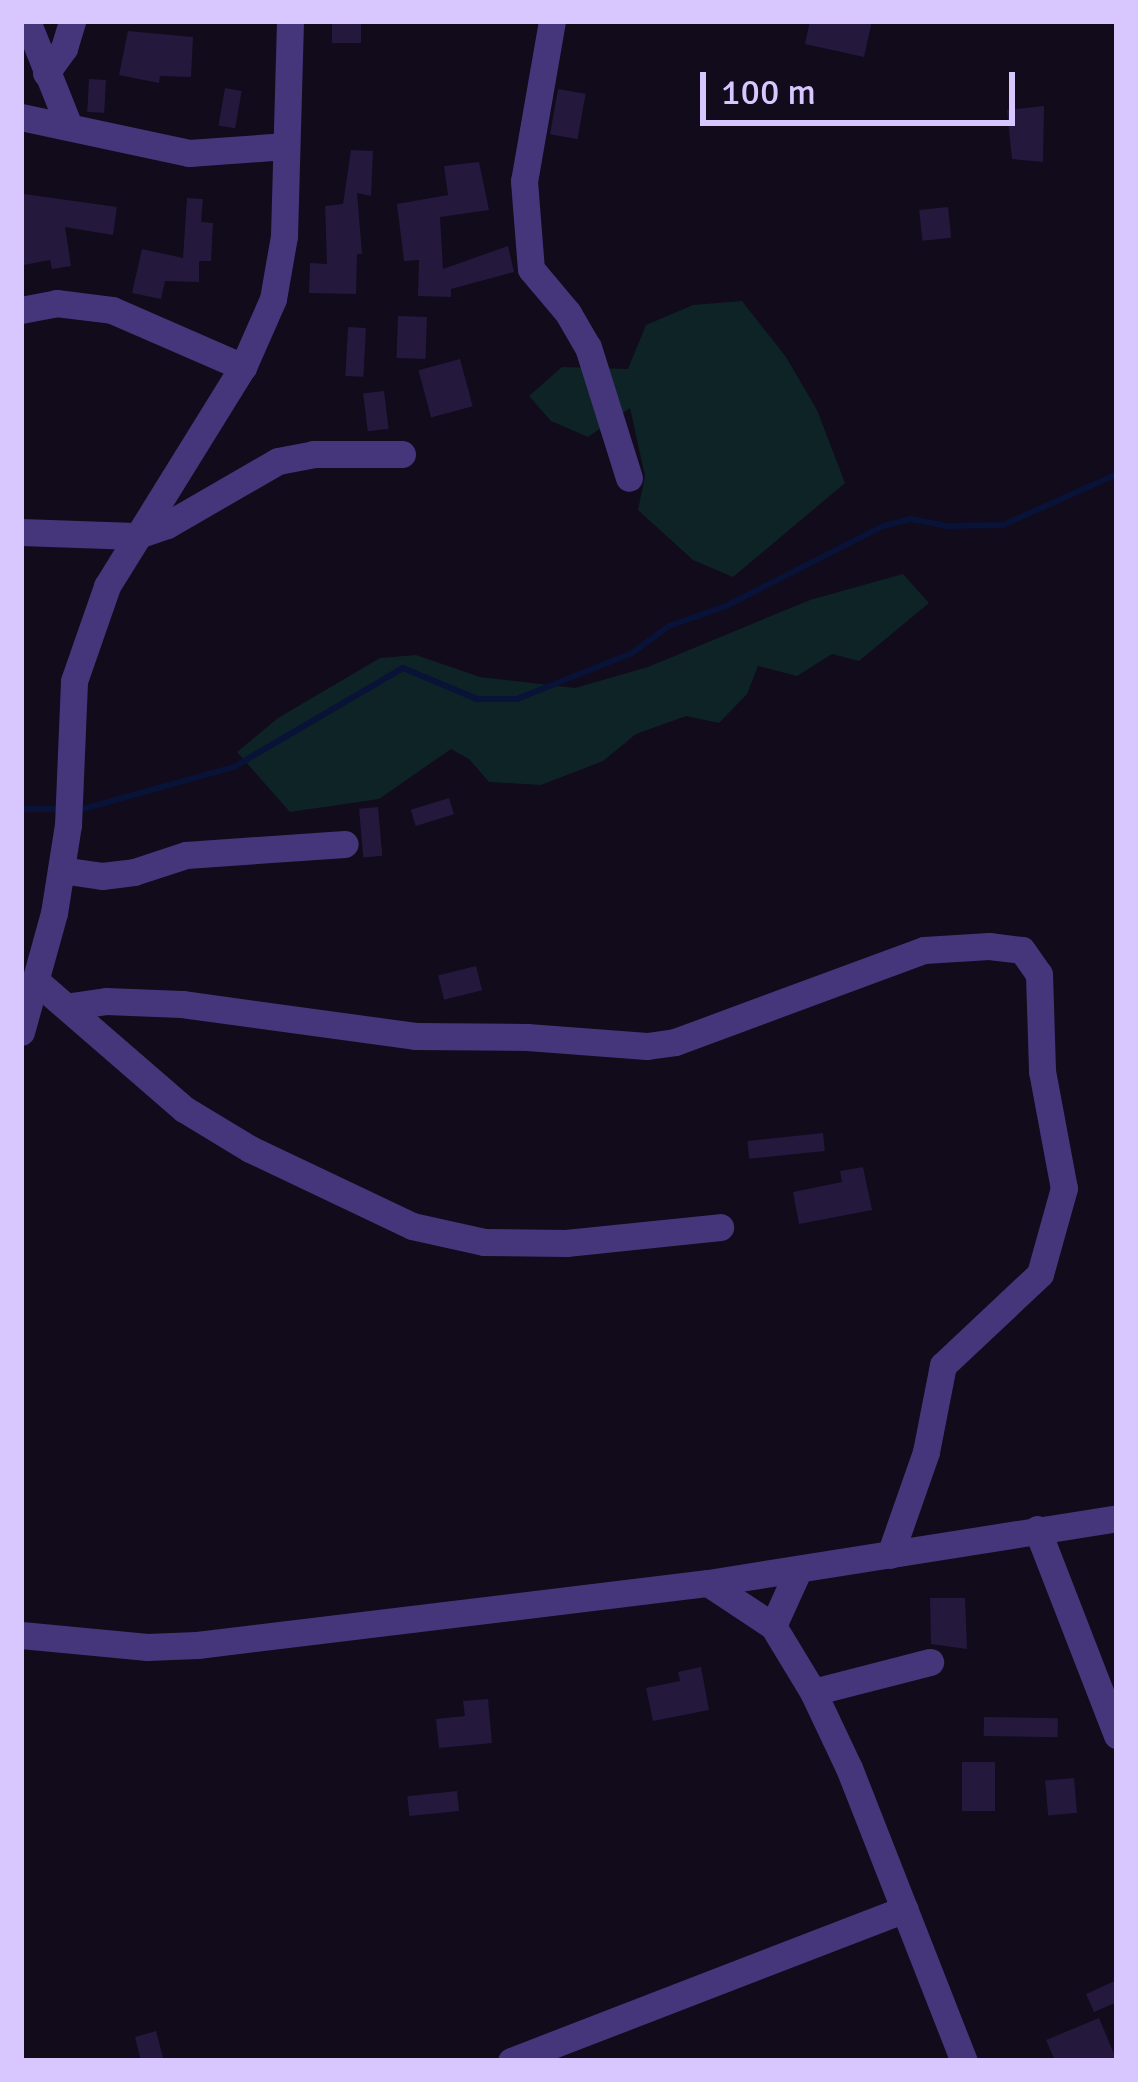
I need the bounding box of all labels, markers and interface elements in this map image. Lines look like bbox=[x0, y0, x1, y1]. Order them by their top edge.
scale bar bbox=[706, 48, 1021, 122]
text: 100 m bbox=[721, 70, 816, 115]

